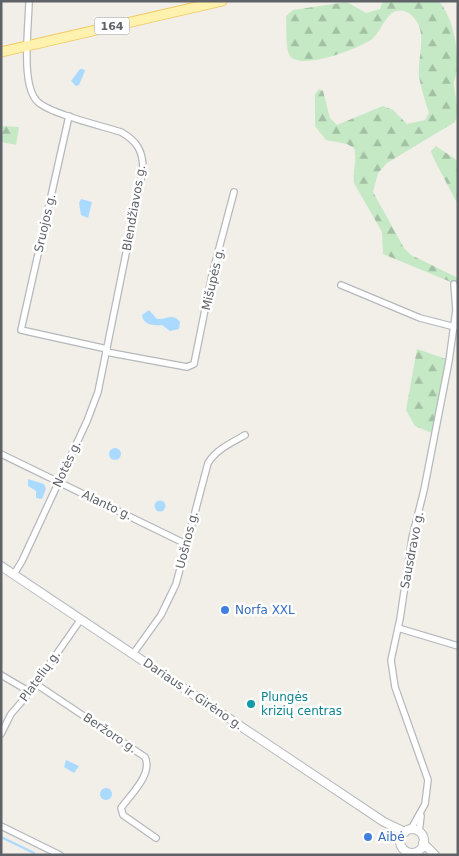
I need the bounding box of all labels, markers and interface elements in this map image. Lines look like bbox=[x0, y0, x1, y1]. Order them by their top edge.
road number: 164 bbox=[94, 18, 130, 34]
street label: Blendžiavos g. bbox=[120, 164, 148, 252]
street label: Sruojos g. bbox=[31, 192, 59, 254]
street label: Mišupės g. bbox=[199, 246, 227, 312]
street label: Notės g. bbox=[50, 438, 84, 490]
street label: Alanto g. bbox=[80, 487, 134, 523]
street label: Uošnos g. bbox=[173, 510, 201, 570]
street label: Sausdravo g. bbox=[398, 510, 426, 590]
place label: Norfa XXL bbox=[235, 603, 295, 617]
marker: Norfa XXL bbox=[219, 604, 231, 616]
street label: Platelių g. bbox=[17, 648, 63, 704]
street label: Dariaus ir Girėno g. bbox=[141, 655, 245, 733]
place label: Plungės krizių centras bbox=[261, 690, 342, 718]
marker: Plungės krizių centras bbox=[245, 698, 257, 710]
street label: Beržoro g. bbox=[81, 710, 139, 756]
place label: Aibė bbox=[378, 830, 405, 844]
marker: Aibė bbox=[362, 831, 374, 843]

